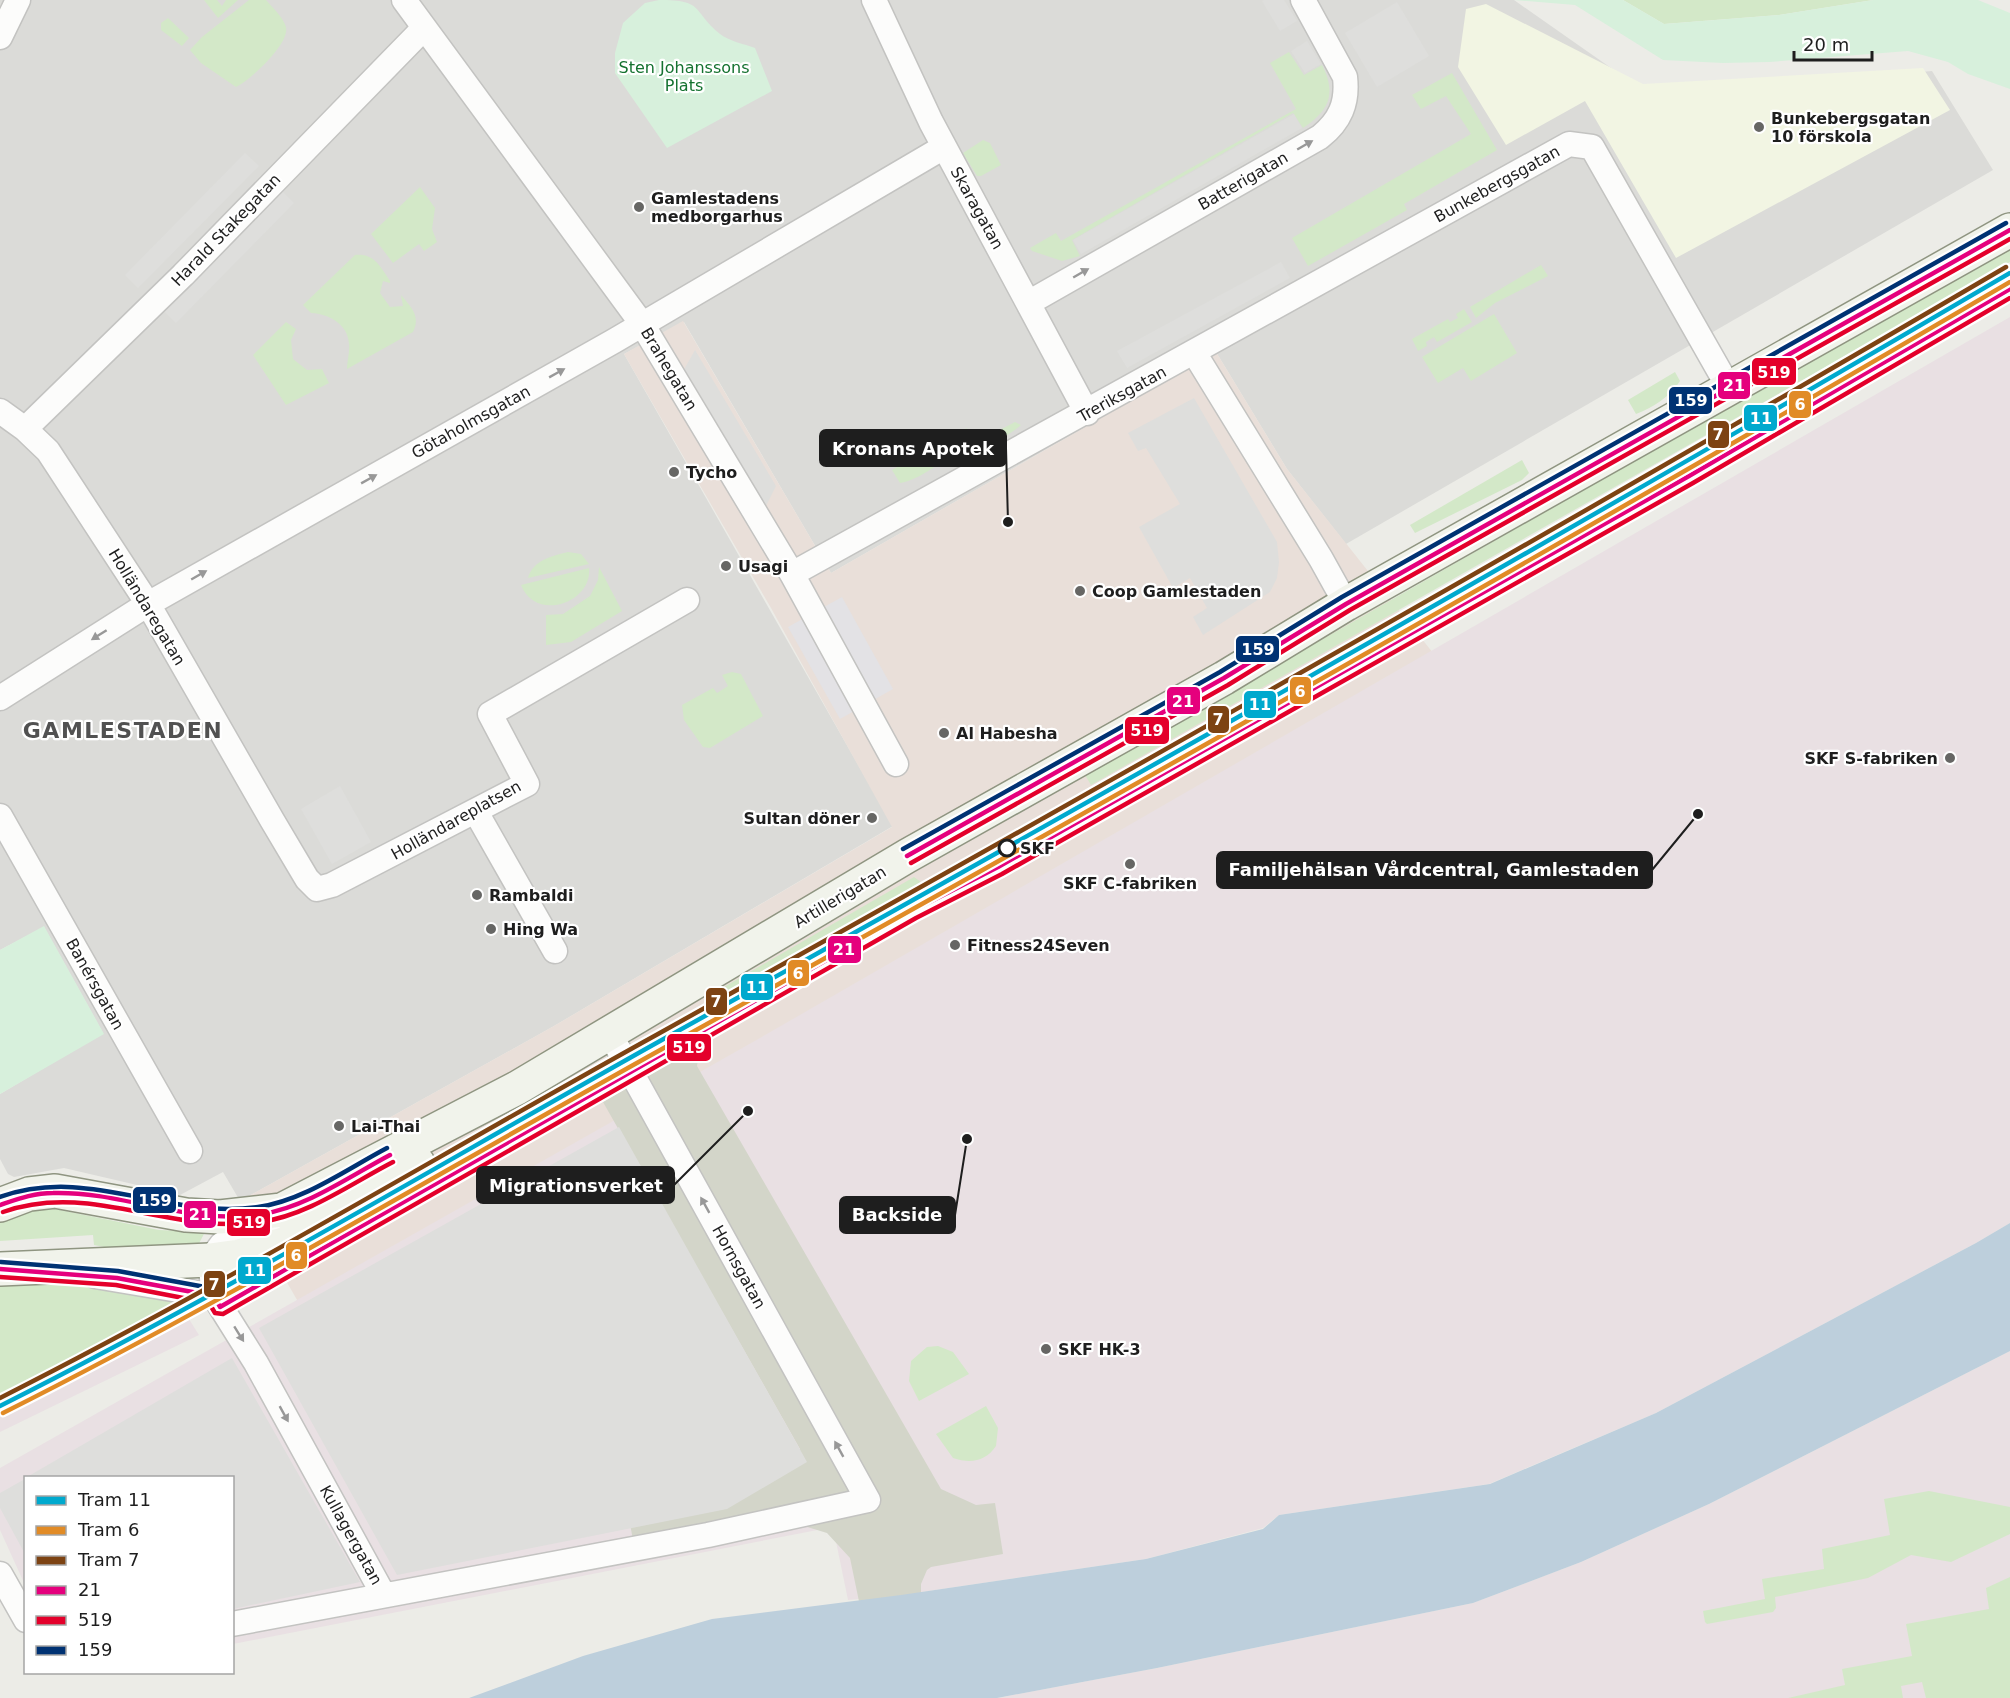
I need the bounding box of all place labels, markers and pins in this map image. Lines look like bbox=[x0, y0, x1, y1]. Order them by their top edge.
place label: Bunkebergsgatan 10 förskola bbox=[1771, 109, 1930, 146]
marker: Bunkebergsgatan 10 förskola bbox=[1752, 120, 1766, 134]
place label: Gamlestadens medborgarhus bbox=[651, 189, 783, 226]
marker: Gamlestadens medborgarhus bbox=[632, 200, 646, 214]
callout: Kronans Apotek bbox=[820, 430, 1006, 466]
place label: Tycho bbox=[686, 463, 737, 482]
marker: Tycho bbox=[667, 465, 681, 479]
place label: Usagi bbox=[738, 557, 788, 576]
marker: Usagi bbox=[719, 559, 733, 573]
place label: Coop Gamlestaden bbox=[1092, 582, 1261, 601]
marker: Coop Gamlestaden bbox=[1073, 584, 1087, 598]
place label: Al Habesha bbox=[956, 724, 1058, 743]
marker: Al Habesha bbox=[937, 726, 951, 740]
place label: SKF S-fabriken bbox=[1804, 749, 1938, 768]
marker: SKF S-fabriken bbox=[1943, 751, 1957, 765]
place label: Sultan döner bbox=[744, 809, 860, 828]
marker: Sultan döner bbox=[865, 811, 879, 825]
marker: SKF bbox=[998, 839, 1016, 857]
place label: SKF bbox=[1020, 839, 1055, 858]
callout: Familjehälsan Vårdcentral, Gamlestaden bbox=[1217, 852, 1652, 888]
marker: SKF C-fabriken bbox=[1123, 857, 1137, 871]
place label: SKF C-fabriken bbox=[1063, 874, 1197, 893]
place label: Rambaldi bbox=[489, 886, 573, 905]
marker: Rambaldi bbox=[470, 888, 484, 902]
place label: Hing Wa bbox=[503, 920, 578, 939]
marker: Hing Wa bbox=[484, 922, 498, 936]
place label: Fitness24Seven bbox=[967, 936, 1110, 955]
marker: Fitness24Seven bbox=[948, 938, 962, 952]
place label: Lai-Thai bbox=[351, 1117, 420, 1136]
marker: Lai-Thai bbox=[332, 1119, 346, 1133]
callout: Migrationsverket bbox=[477, 1167, 674, 1203]
callout: Backside bbox=[840, 1197, 955, 1233]
place label: SKF HK-3 bbox=[1058, 1340, 1141, 1359]
marker: SKF HK-3 bbox=[1039, 1342, 1053, 1356]

